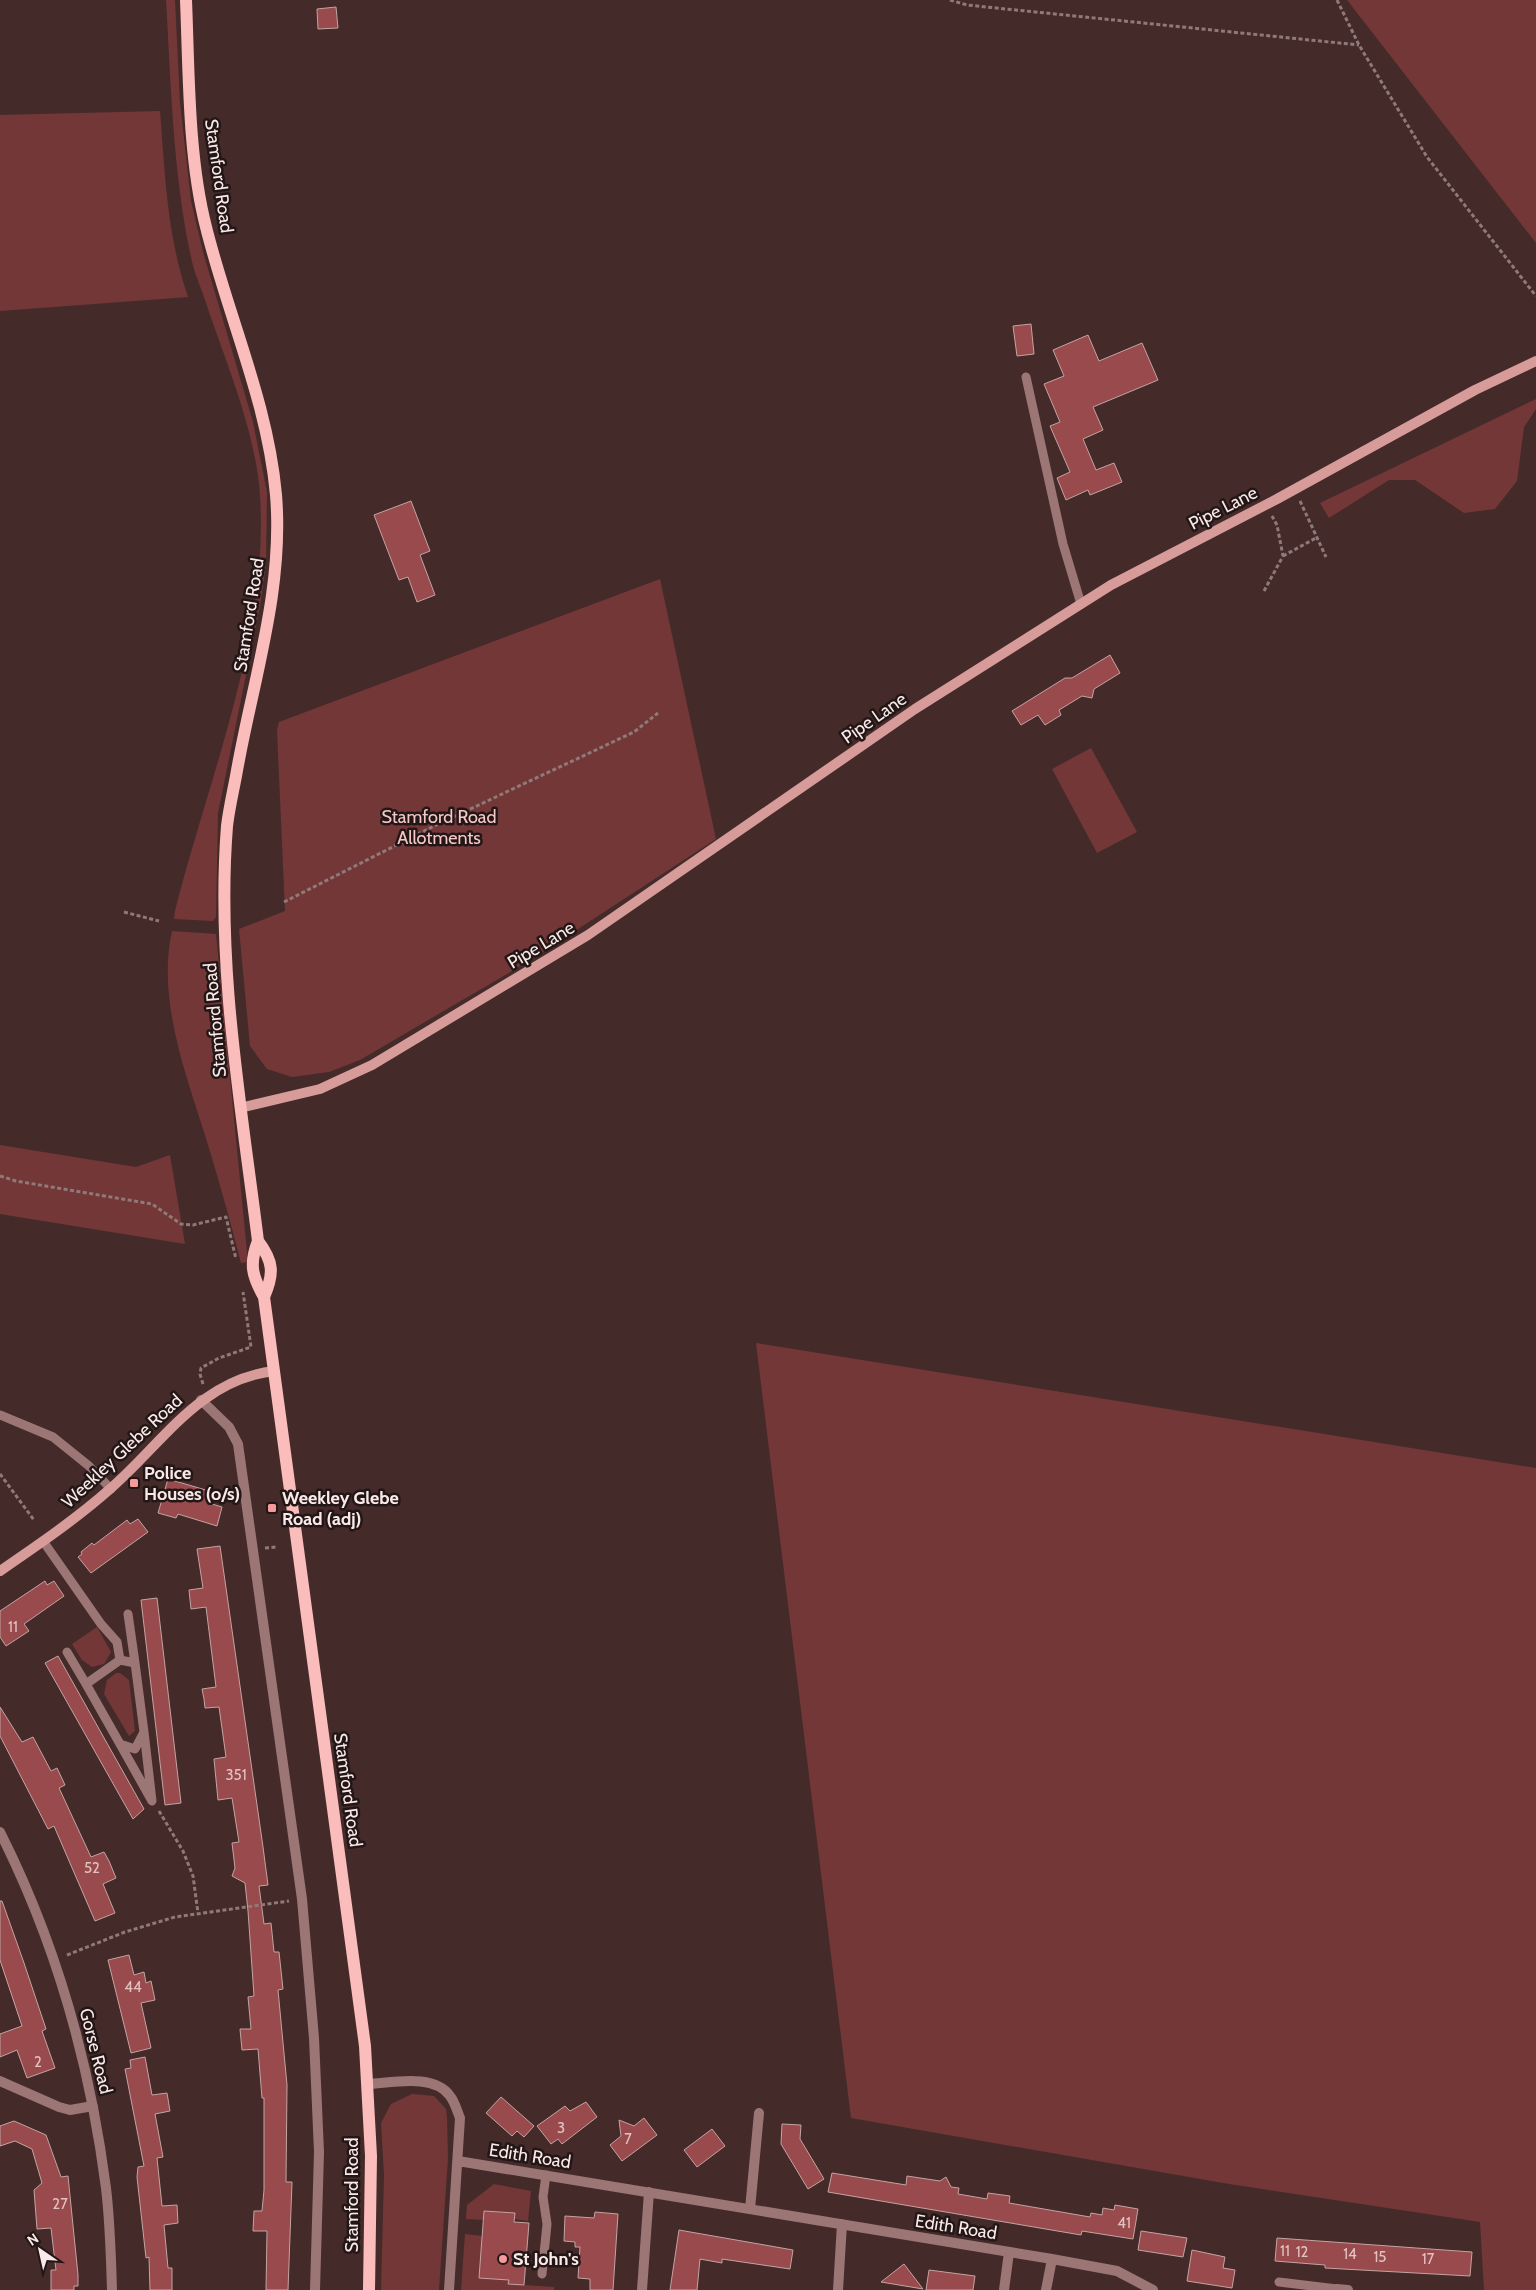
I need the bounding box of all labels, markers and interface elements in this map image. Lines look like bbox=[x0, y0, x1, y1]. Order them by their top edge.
street label: Stamford Road bbox=[200, 118, 238, 234]
street label: Pipe Lane bbox=[1185, 481, 1261, 535]
street label: Stamford Road bbox=[229, 557, 269, 673]
street label: Pipe Lane bbox=[837, 688, 911, 748]
park label: Stamford Road Allotments bbox=[382, 806, 496, 849]
street label: Pipe Lane bbox=[504, 916, 578, 974]
street label: Stamford Road bbox=[199, 962, 231, 1078]
street label: Weekley Glebe Road bbox=[57, 1389, 187, 1513]
place label: Police Houses (o/s) bbox=[144, 1462, 240, 1505]
marker: Police Houses (o/s) bbox=[128, 1477, 140, 1489]
place label: Weekley Glebe Road (adj) bbox=[282, 1487, 399, 1530]
marker: Weekley Glebe Road (adj) bbox=[266, 1502, 278, 1514]
house number: 11 bbox=[8, 1618, 18, 1636]
street label: Stamford Road bbox=[329, 1732, 367, 1848]
house number: 351 bbox=[225, 1766, 247, 1784]
house number: 52 bbox=[84, 1859, 100, 1877]
house number: 44 bbox=[124, 1978, 142, 1996]
street label: Gorse Road bbox=[75, 2006, 117, 2096]
house number: 2 bbox=[34, 2053, 42, 2071]
house number: 3 bbox=[557, 2119, 565, 2137]
house number: 7 bbox=[624, 2130, 632, 2148]
street label: Stamford Road bbox=[341, 2138, 363, 2252]
street label: Edith Road bbox=[488, 2139, 572, 2173]
house number: 27 bbox=[52, 2195, 68, 2213]
street label: Edith Road bbox=[914, 2210, 998, 2244]
house number: 41 bbox=[1117, 2214, 1131, 2232]
north arrow bbox=[15, 2225, 65, 2275]
text: N bbox=[24, 2229, 42, 2249]
house number: 11 bbox=[1280, 2242, 1290, 2260]
house number: 12 bbox=[1296, 2243, 1309, 2261]
house number: 14 bbox=[1343, 2245, 1357, 2263]
place label: St John's bbox=[513, 2248, 579, 2270]
house number: 15 bbox=[1373, 2248, 1387, 2266]
house number: 17 bbox=[1422, 2250, 1435, 2268]
marker: St John's bbox=[497, 2253, 509, 2265]

